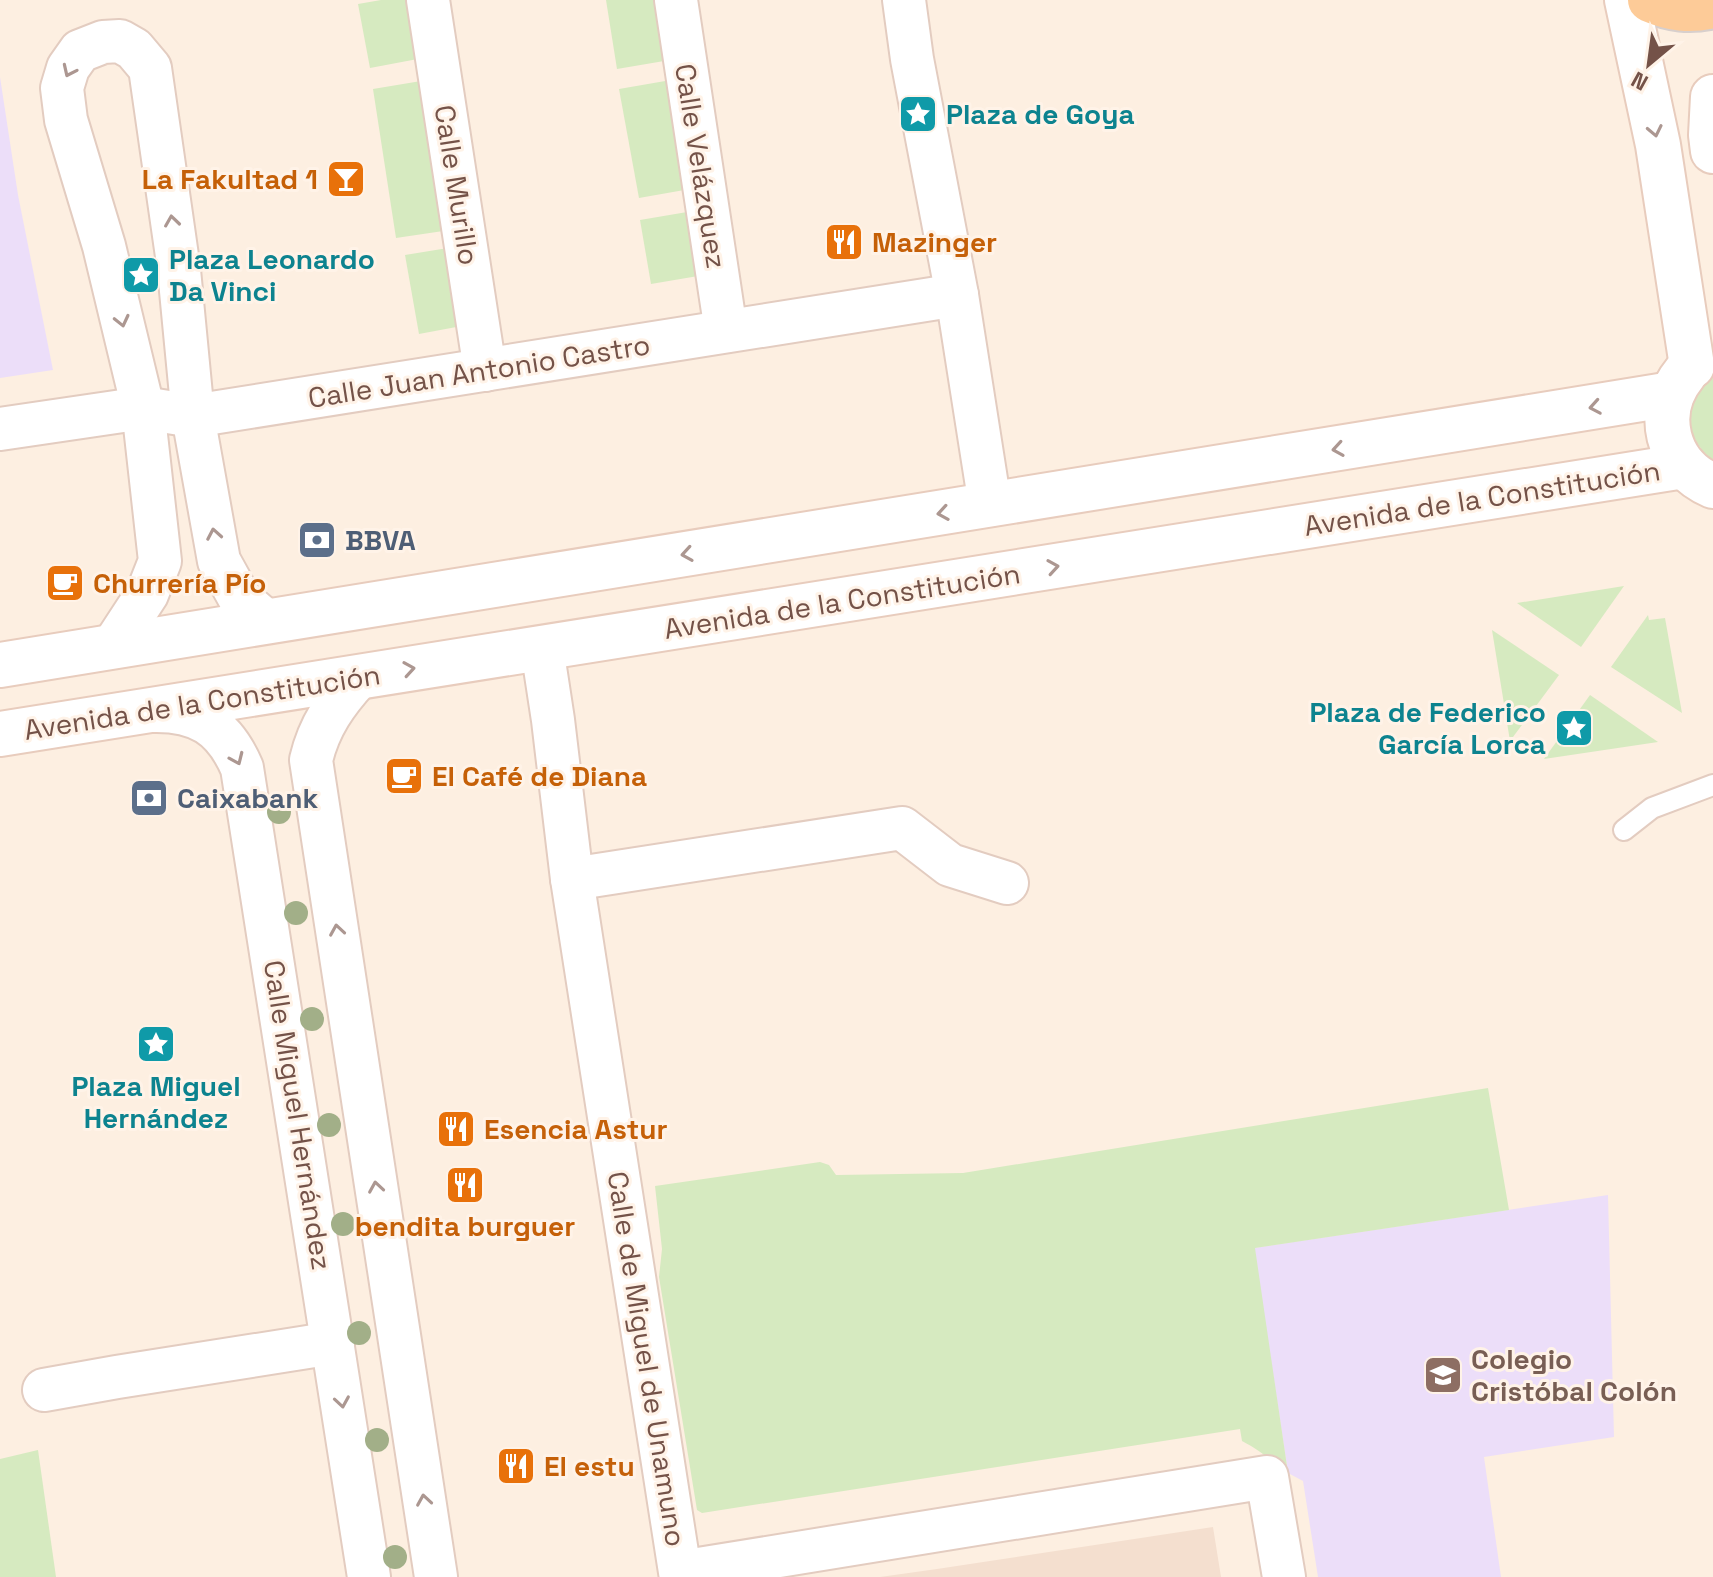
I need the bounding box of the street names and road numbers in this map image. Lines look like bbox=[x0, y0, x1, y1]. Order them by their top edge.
street label: Calle Velázquez bbox=[667, 61, 735, 271]
street label: Calle Murillo bbox=[427, 102, 487, 268]
street label: Calle Juan Antonio Castro bbox=[305, 326, 653, 416]
street label: Avenida de la Constitución bbox=[1301, 452, 1663, 544]
street label: Avenida de la Constitución bbox=[661, 555, 1023, 647]
street label: Avenida de la Constitución bbox=[21, 656, 383, 748]
street label: Calle Miguel Hernández bbox=[256, 958, 340, 1272]
street label: Calle de Miguel de Unamuno bbox=[600, 1169, 694, 1549]

